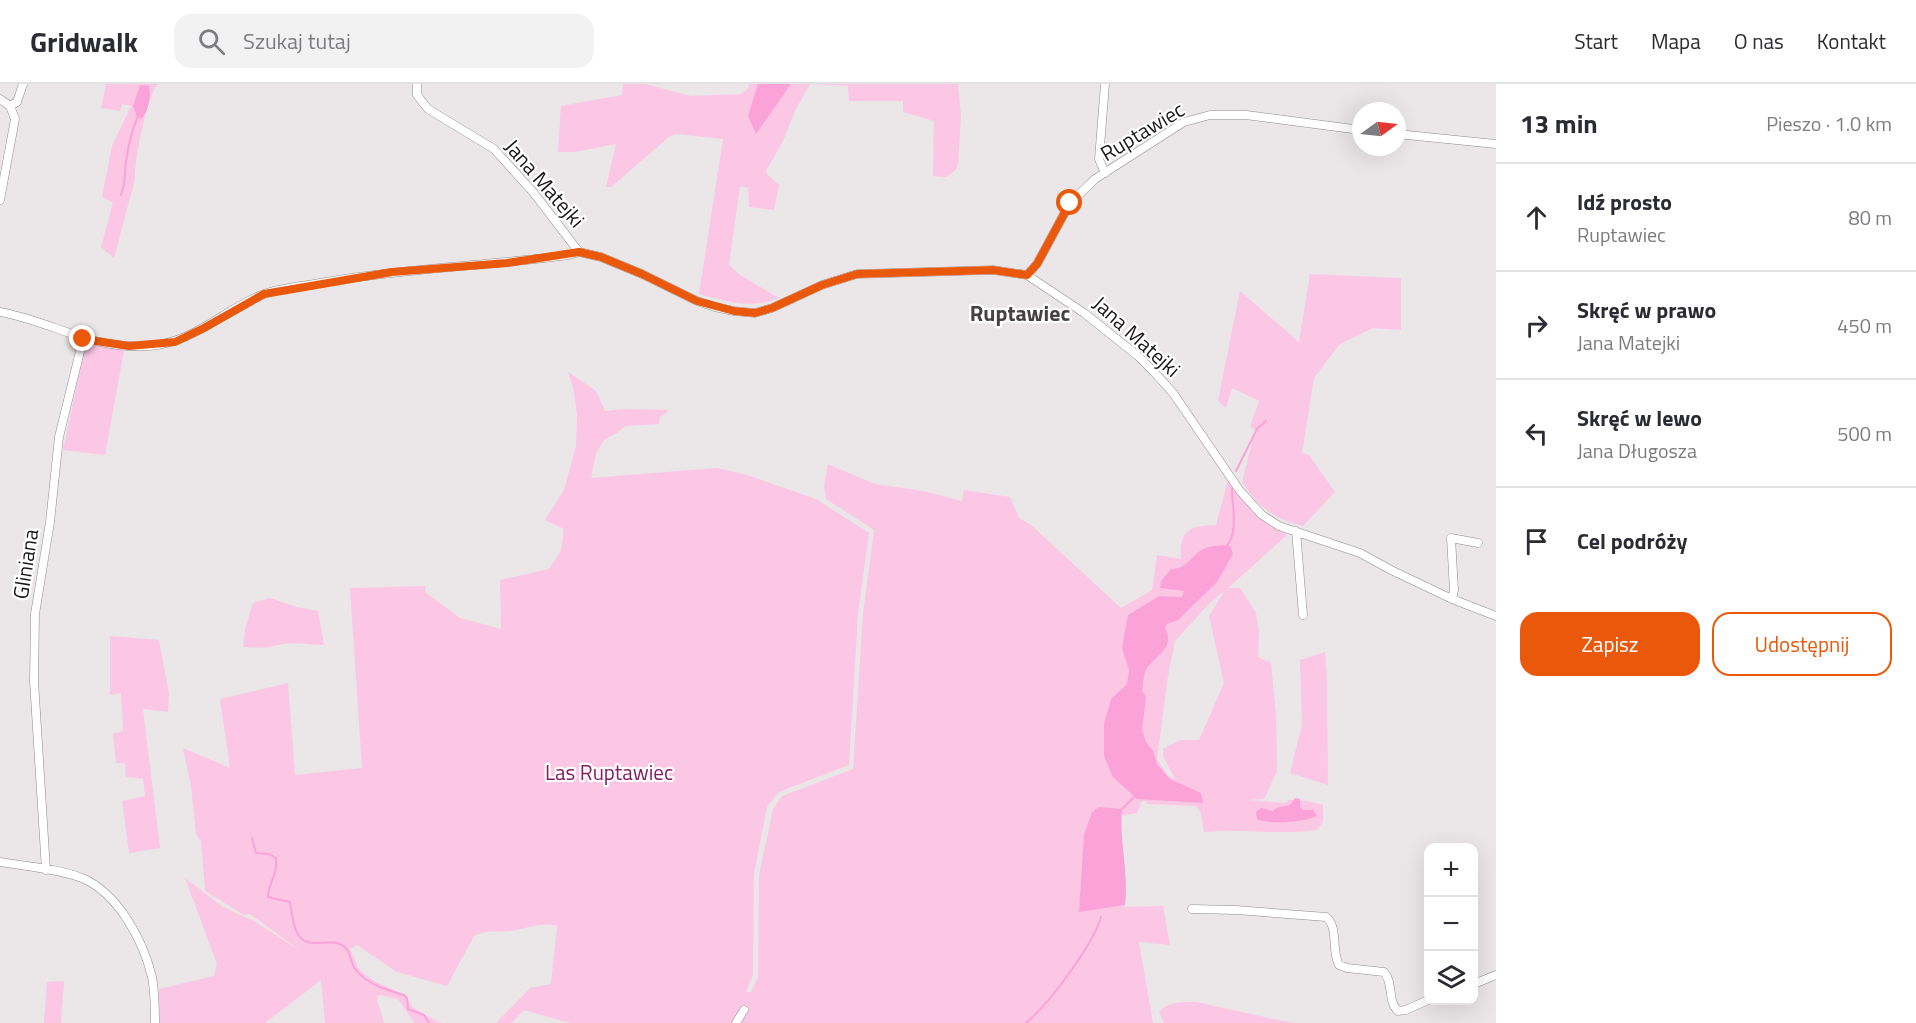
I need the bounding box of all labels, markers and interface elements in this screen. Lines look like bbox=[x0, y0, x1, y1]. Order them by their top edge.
search box bbox=[174, 14, 594, 68]
text: Gridwalk bbox=[30, 20, 138, 63]
text: Szukaj tutaj bbox=[243, 24, 351, 58]
icon: search bbox=[195, 25, 228, 58]
text: Start bbox=[1574, 25, 1618, 57]
text: Mapa bbox=[1651, 25, 1701, 57]
text: O nas bbox=[1734, 25, 1784, 57]
text: Kontakt bbox=[1817, 25, 1886, 57]
street label: Ruptawiec bbox=[1094, 93, 1190, 169]
north arrow bbox=[1352, 102, 1406, 156]
text: 13 min bbox=[1520, 104, 1598, 143]
text: Pieszo · 1.0 km bbox=[1766, 108, 1892, 139]
street label: Jana Matejki bbox=[497, 132, 593, 234]
text: Idź prosto bbox=[1577, 185, 1672, 219]
route start bbox=[1056, 189, 1082, 215]
icon: ahead bbox=[1520, 201, 1553, 234]
text: 80 m bbox=[1848, 202, 1892, 233]
text: Ruptawiec bbox=[1577, 219, 1666, 250]
street label: Jana Matejki bbox=[1086, 288, 1188, 384]
text: Skręć w prawo bbox=[1577, 293, 1716, 327]
district label: Ruptawiec bbox=[970, 296, 1070, 330]
icon: right bbox=[1520, 309, 1553, 342]
text: 450 m bbox=[1837, 310, 1892, 341]
route end bbox=[69, 325, 95, 351]
text: Jana Matejki bbox=[1577, 327, 1680, 358]
text: Skręć w lewo bbox=[1577, 401, 1702, 435]
icon: left bbox=[1520, 417, 1553, 450]
text: 500 m bbox=[1837, 418, 1892, 449]
text: Jana Długosza bbox=[1577, 435, 1697, 466]
text: Cel podróży bbox=[1577, 524, 1687, 558]
icon: arrive bbox=[1520, 525, 1553, 558]
street label: Gliniana bbox=[4, 526, 46, 601]
button: Zapisz bbox=[1520, 612, 1700, 676]
button: Udostępnij bbox=[1712, 612, 1892, 676]
park label: Las Ruptawiec bbox=[545, 756, 673, 788]
map controls bbox=[1424, 843, 1478, 1005]
button: + bbox=[1424, 843, 1478, 897]
button: − bbox=[1424, 897, 1478, 951]
button: layers bbox=[1424, 951, 1478, 1005]

